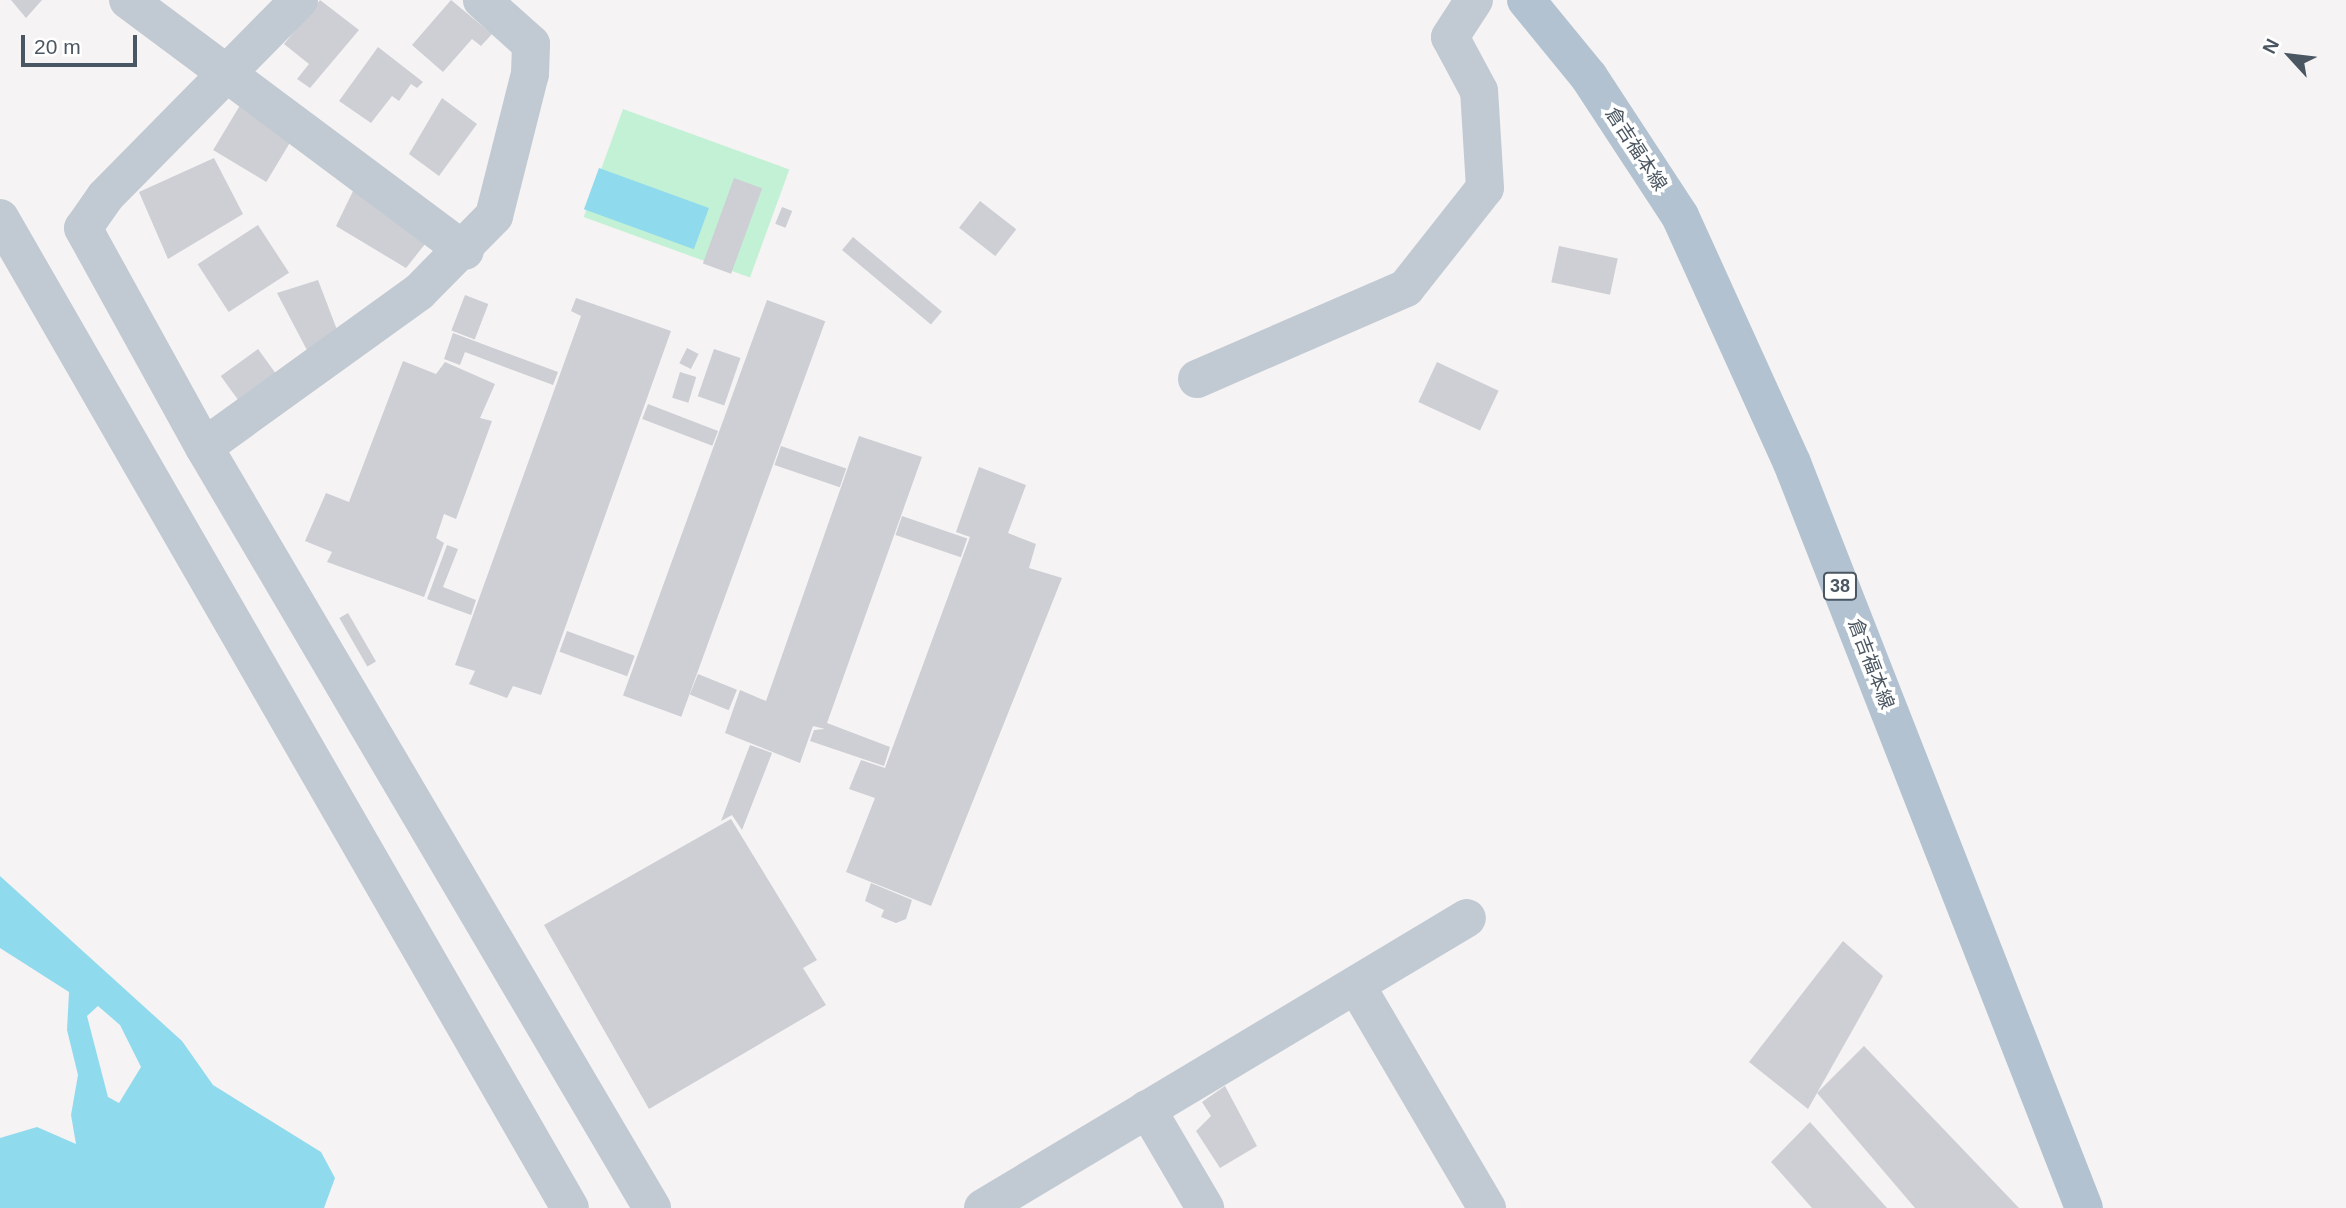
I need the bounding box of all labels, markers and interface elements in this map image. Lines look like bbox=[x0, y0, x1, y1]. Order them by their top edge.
scale bar bbox=[24, 21, 140, 65]
north arrow bbox=[2255, 21, 2325, 91]
text: 20 m bbox=[34, 35, 81, 58]
text: N bbox=[2258, 35, 2283, 57]
street label: 倉吉福本線 bbox=[1601, 103, 1671, 195]
road number: 38 bbox=[1822, 572, 1857, 600]
street label: 倉吉福本線 bbox=[1843, 616, 1899, 712]

